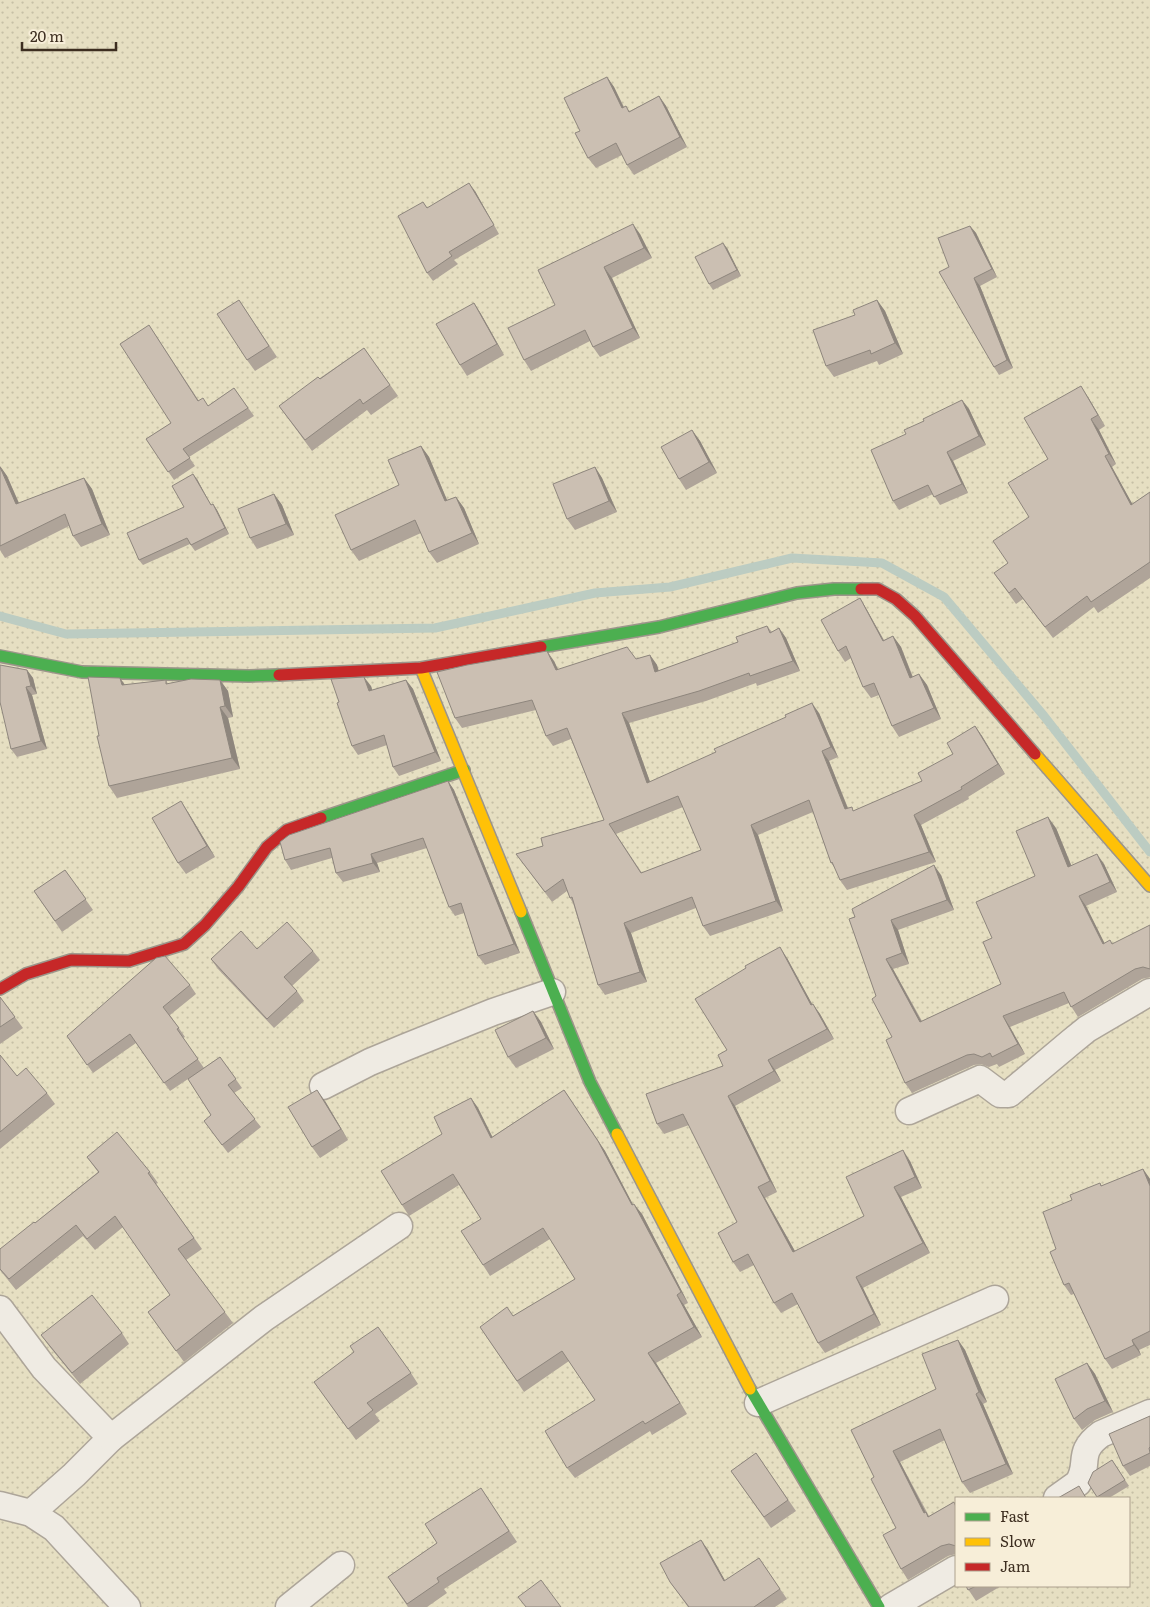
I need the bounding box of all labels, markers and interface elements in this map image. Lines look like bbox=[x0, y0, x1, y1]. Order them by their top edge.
scale bar bbox=[22, 20, 116, 52]
text: 20 m bbox=[30, 24, 64, 47]
legend bbox=[955, 1497, 1130, 1587]
text: Fast bbox=[1000, 1504, 1029, 1527]
text: Slow bbox=[1000, 1529, 1035, 1552]
text: Jam bbox=[1000, 1554, 1031, 1577]

